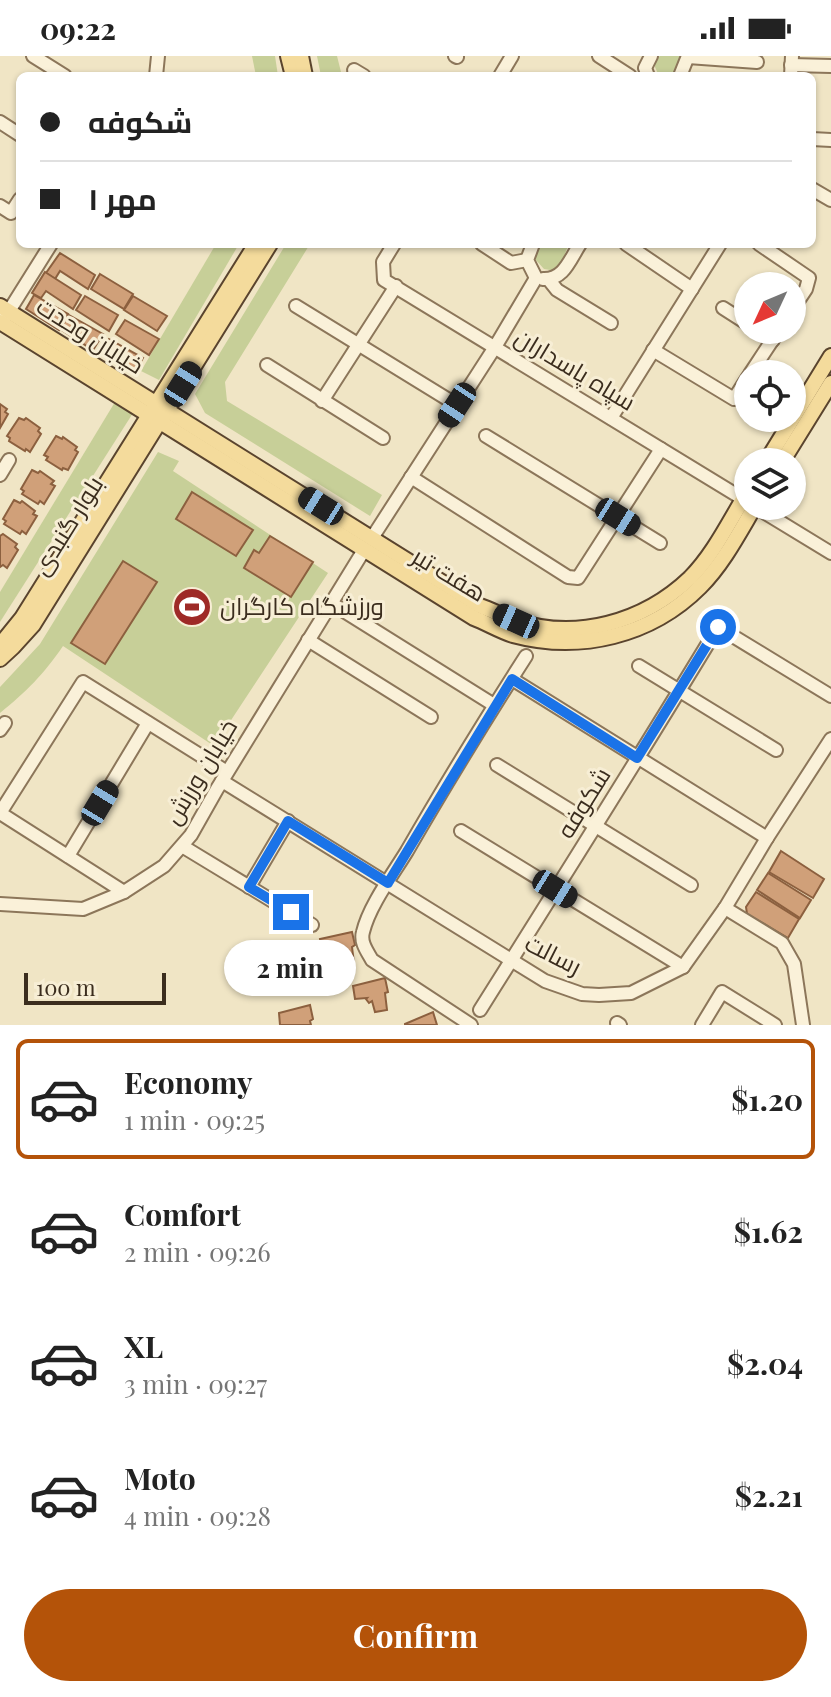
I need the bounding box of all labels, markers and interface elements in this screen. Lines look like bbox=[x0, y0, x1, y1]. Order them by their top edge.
text: 09:22 bbox=[40, 8, 116, 48]
text: شکوفه bbox=[88, 101, 192, 141]
text: مهر ۱ bbox=[88, 178, 157, 218]
north arrow bbox=[734, 272, 806, 344]
map controls bbox=[734, 272, 806, 520]
street label: خیابان وحدت bbox=[31, 289, 151, 380]
street label: سپاه پاسداران bbox=[509, 320, 642, 419]
car bbox=[160, 357, 206, 411]
button: locate bbox=[734, 360, 806, 432]
car bbox=[434, 378, 480, 432]
button: layers bbox=[734, 448, 806, 520]
street label: بلوار گنبدی bbox=[23, 469, 109, 581]
car bbox=[294, 483, 348, 529]
car bbox=[591, 494, 645, 540]
street label: هفت تیر bbox=[405, 538, 493, 608]
sports icon: ورزشگاه کارگران bbox=[171, 586, 213, 628]
place label: ورزشگاه کارگران bbox=[220, 589, 384, 621]
car bbox=[489, 600, 543, 642]
route start bbox=[700, 609, 736, 645]
street label: خیابان ورزش bbox=[155, 712, 243, 830]
street label: شکوفه bbox=[548, 760, 617, 843]
car bbox=[77, 776, 123, 830]
car bbox=[528, 866, 582, 912]
route end bbox=[273, 894, 309, 930]
street label: رسالت bbox=[520, 925, 588, 981]
callout: 2 min bbox=[225, 940, 357, 996]
text: 2 min bbox=[256, 950, 324, 985]
scale bar bbox=[24, 969, 166, 1005]
text: 100 m bbox=[36, 972, 96, 1002]
text: Economy bbox=[124, 1062, 253, 1102]
icon: car bbox=[28, 1063, 100, 1135]
text: $1.20 bbox=[731, 1079, 803, 1119]
text: 1 min · 09:25 bbox=[124, 1102, 265, 1137]
text: Comfort bbox=[124, 1194, 241, 1234]
icon: car bbox=[28, 1195, 100, 1267]
text: $1.62 bbox=[734, 1211, 803, 1251]
text: 2 min · 09:26 bbox=[124, 1234, 271, 1269]
text: XL bbox=[124, 1326, 163, 1366]
icon: car bbox=[28, 1327, 100, 1399]
text: $2.04 bbox=[727, 1343, 803, 1383]
text: 3 min · 09:27 bbox=[124, 1366, 267, 1401]
text: Moto bbox=[124, 1458, 196, 1498]
icon: car bbox=[28, 1459, 100, 1531]
text: $2.21 bbox=[735, 1475, 803, 1515]
text: 4 min · 09:28 bbox=[124, 1498, 271, 1533]
button: Confirm bbox=[24, 1589, 807, 1681]

